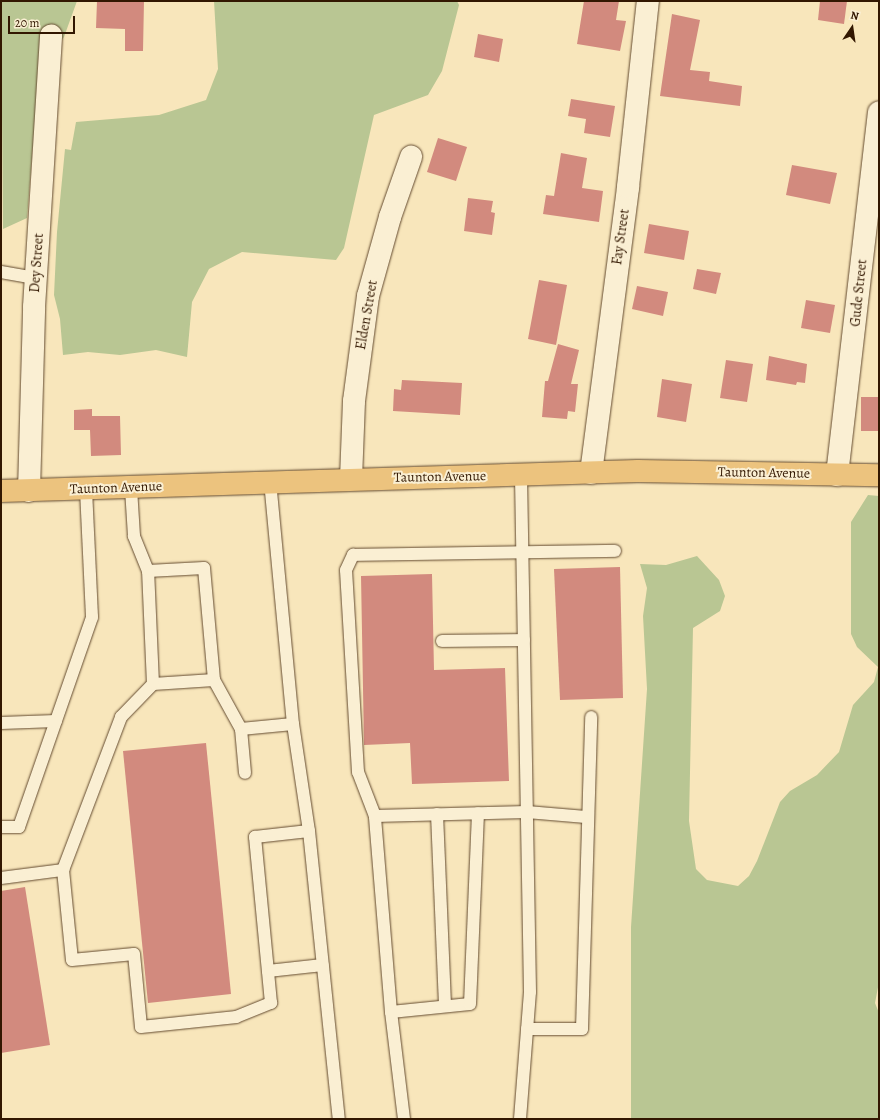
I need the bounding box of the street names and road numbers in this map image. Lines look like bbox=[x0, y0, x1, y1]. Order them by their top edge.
street label: Fay Street bbox=[609, 208, 633, 266]
street label: Dey Street bbox=[27, 233, 47, 293]
street label: Gude Street bbox=[847, 258, 871, 328]
street label: Elden Street bbox=[353, 279, 381, 351]
street label: Taunton Avenue bbox=[718, 464, 810, 482]
street label: Taunton Avenue bbox=[394, 468, 486, 486]
street label: Taunton Avenue bbox=[70, 478, 162, 498]

